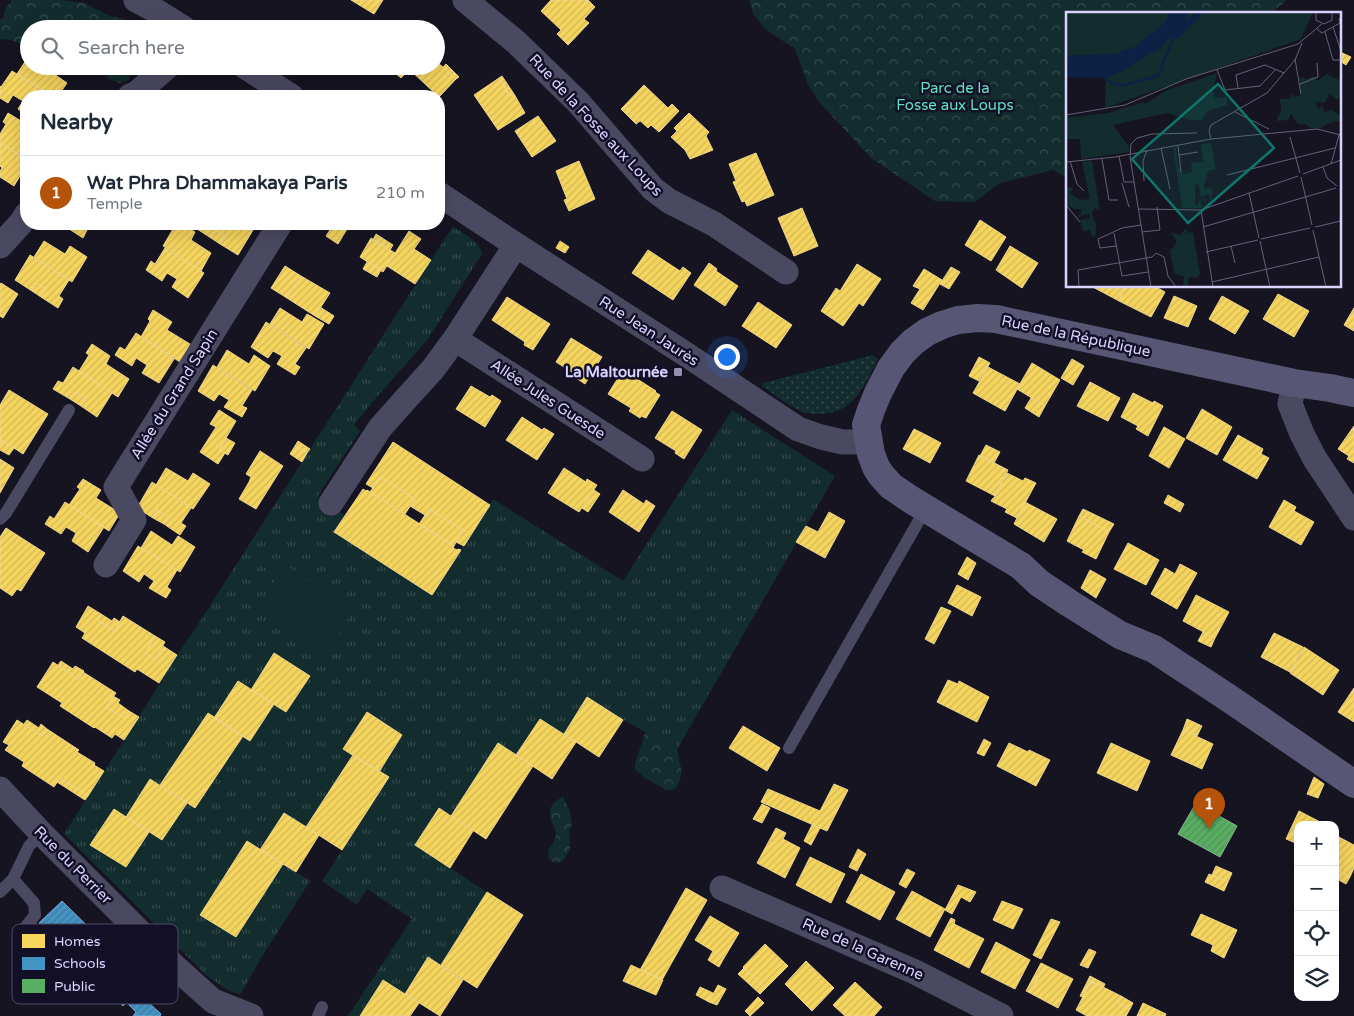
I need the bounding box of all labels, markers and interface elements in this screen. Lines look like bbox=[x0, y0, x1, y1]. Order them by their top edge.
inset map bbox=[1066, 12, 1342, 288]
search box bbox=[20, 20, 445, 75]
icon: search bbox=[38, 34, 66, 62]
text: Search here bbox=[78, 37, 185, 59]
street label: Rue de la Fosse aux Loups bbox=[525, 50, 667, 200]
park label: Parc de la Fosse aux Loups bbox=[896, 79, 1014, 114]
text: Nearby bbox=[40, 110, 113, 135]
text: Wat Phra Dhammakaya Paris bbox=[87, 172, 348, 194]
text: 1 bbox=[51, 183, 61, 203]
text: 210 m bbox=[376, 183, 425, 203]
text: Temple bbox=[87, 194, 143, 214]
street label: Rue Jean Jaurès bbox=[596, 292, 702, 370]
street label: Rue de la République bbox=[1000, 311, 1152, 361]
street label: Allée du Grand Sapin bbox=[127, 326, 221, 462]
your location bbox=[714, 344, 740, 370]
street label: Allée Jules Guesde bbox=[487, 355, 609, 443]
place label: La Maltournée bbox=[565, 363, 669, 381]
marker: La Maltournée bbox=[672, 366, 684, 378]
pin: 1 bbox=[1193, 788, 1225, 829]
map controls bbox=[1294, 821, 1339, 1001]
button: + bbox=[1294, 821, 1339, 866]
street label: Rue du Perrier bbox=[30, 822, 116, 908]
button: − bbox=[1294, 866, 1339, 911]
button: locate bbox=[1294, 911, 1339, 956]
street label: Rue de la Garenne bbox=[800, 914, 926, 984]
legend bbox=[12, 924, 178, 1004]
text: Homes bbox=[54, 933, 101, 950]
text: Schools bbox=[54, 955, 106, 972]
button: layers bbox=[1294, 956, 1339, 1001]
text: Public bbox=[54, 978, 95, 995]

